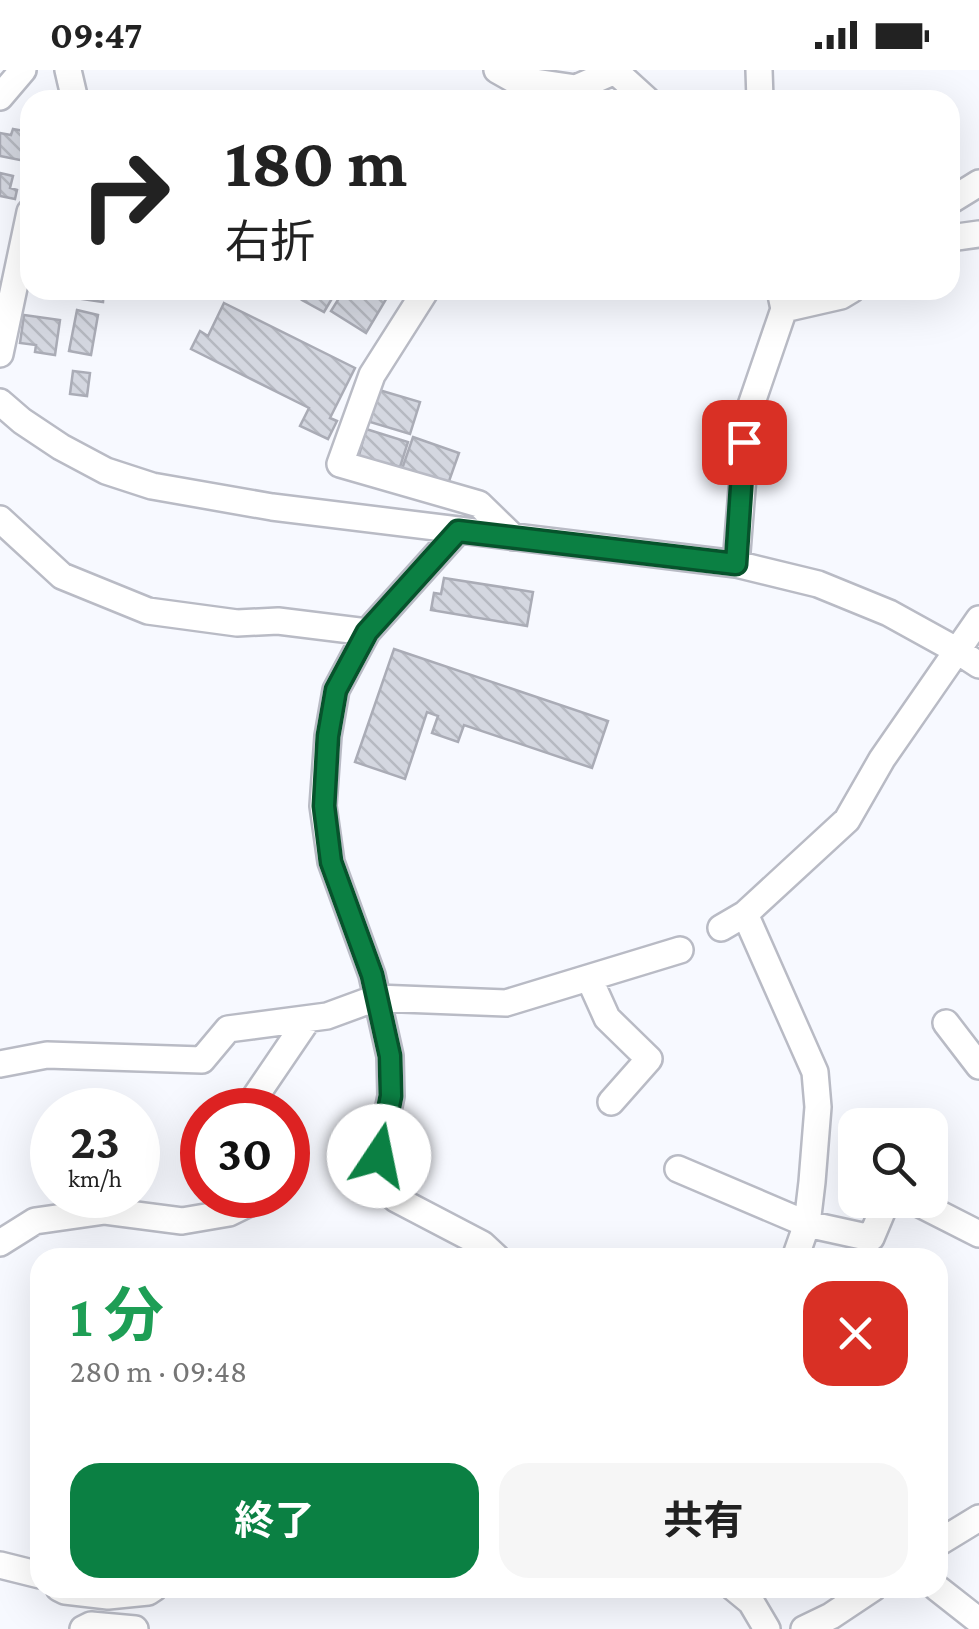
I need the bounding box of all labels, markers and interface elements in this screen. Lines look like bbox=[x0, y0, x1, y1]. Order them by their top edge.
text: 09:47 bbox=[50, 14, 142, 56]
text: 180 m bbox=[225, 123, 407, 201]
icon: right bbox=[60, 130, 190, 260]
text: 右折 bbox=[225, 217, 315, 267]
pin bbox=[702, 400, 787, 485]
icon: arrive bbox=[717, 415, 772, 470]
speed limit sign: 30 bbox=[180, 1088, 310, 1218]
position arrow bbox=[327, 1104, 431, 1208]
map controls bbox=[838, 1108, 948, 1218]
button: search bbox=[838, 1108, 948, 1218]
text: 23 bbox=[70, 1113, 120, 1169]
text: km/h bbox=[68, 1165, 122, 1192]
button: close bbox=[803, 1281, 908, 1386]
text: 1 分 bbox=[70, 1282, 164, 1349]
text: 280 m · 09:48 bbox=[70, 1353, 247, 1389]
button: 終了 bbox=[70, 1463, 479, 1578]
button: 共有 bbox=[499, 1463, 908, 1578]

